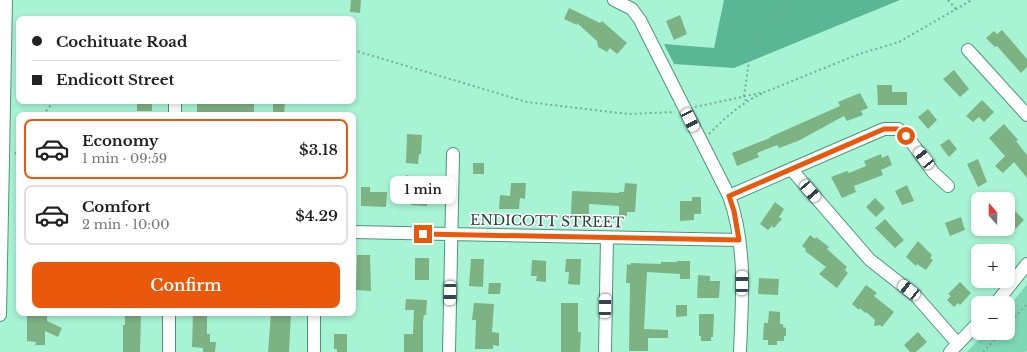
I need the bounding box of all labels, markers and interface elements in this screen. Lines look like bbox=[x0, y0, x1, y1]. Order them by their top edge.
text: Cochituate Road bbox=[56, 32, 187, 51]
text: Endicott Street bbox=[56, 70, 174, 89]
car bbox=[679, 107, 701, 133]
route start bbox=[897, 127, 915, 145]
icon: car bbox=[34, 131, 70, 167]
text: Economy bbox=[82, 131, 159, 150]
text: $3.18 bbox=[299, 140, 338, 159]
car bbox=[912, 145, 936, 171]
text: 1 min · 09:59 bbox=[82, 150, 167, 167]
callout: 1 min bbox=[390, 176, 456, 204]
car bbox=[798, 178, 822, 204]
text: 1 min bbox=[404, 181, 442, 198]
north arrow bbox=[971, 192, 1015, 236]
map controls bbox=[971, 192, 1015, 340]
icon: car bbox=[34, 197, 70, 233]
text: Comfort bbox=[82, 197, 150, 216]
text: $4.29 bbox=[295, 206, 338, 225]
street label: ENDICOTT STREET bbox=[470, 211, 624, 231]
text: 2 min · 10:00 bbox=[82, 216, 170, 233]
route end bbox=[414, 225, 432, 243]
button: + bbox=[971, 244, 1015, 288]
button: Confirm bbox=[32, 262, 340, 308]
car bbox=[736, 271, 748, 295]
car bbox=[896, 278, 922, 302]
car bbox=[444, 281, 456, 305]
car bbox=[599, 294, 611, 318]
button: − bbox=[971, 296, 1015, 340]

